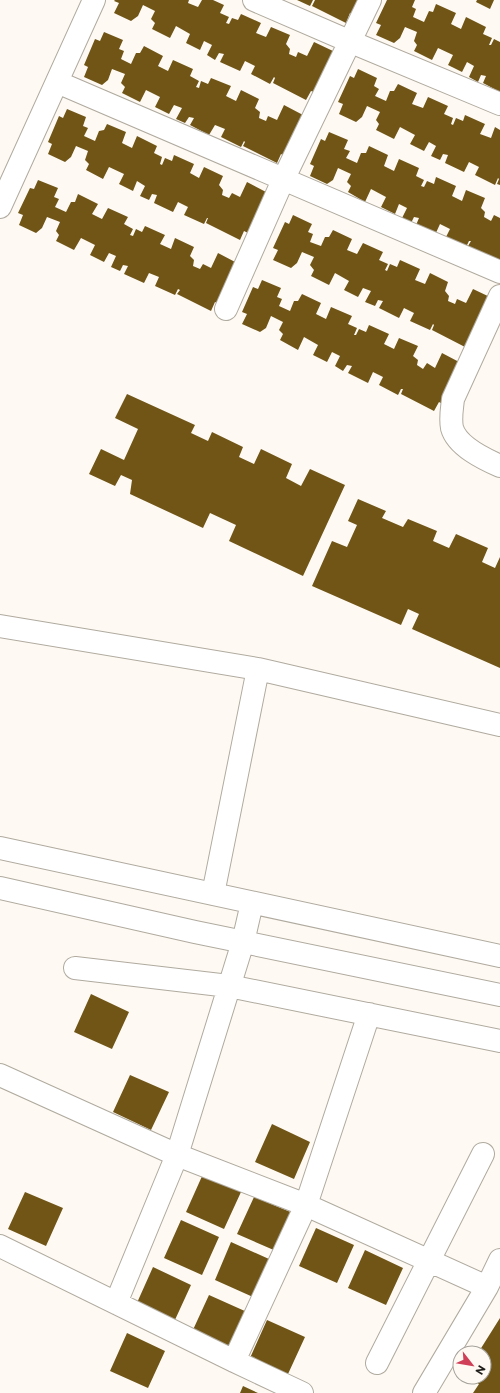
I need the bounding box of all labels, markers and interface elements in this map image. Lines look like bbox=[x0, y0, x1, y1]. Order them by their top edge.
north arrow bbox=[452, 1345, 492, 1385]
text: N bbox=[472, 1363, 489, 1378]

